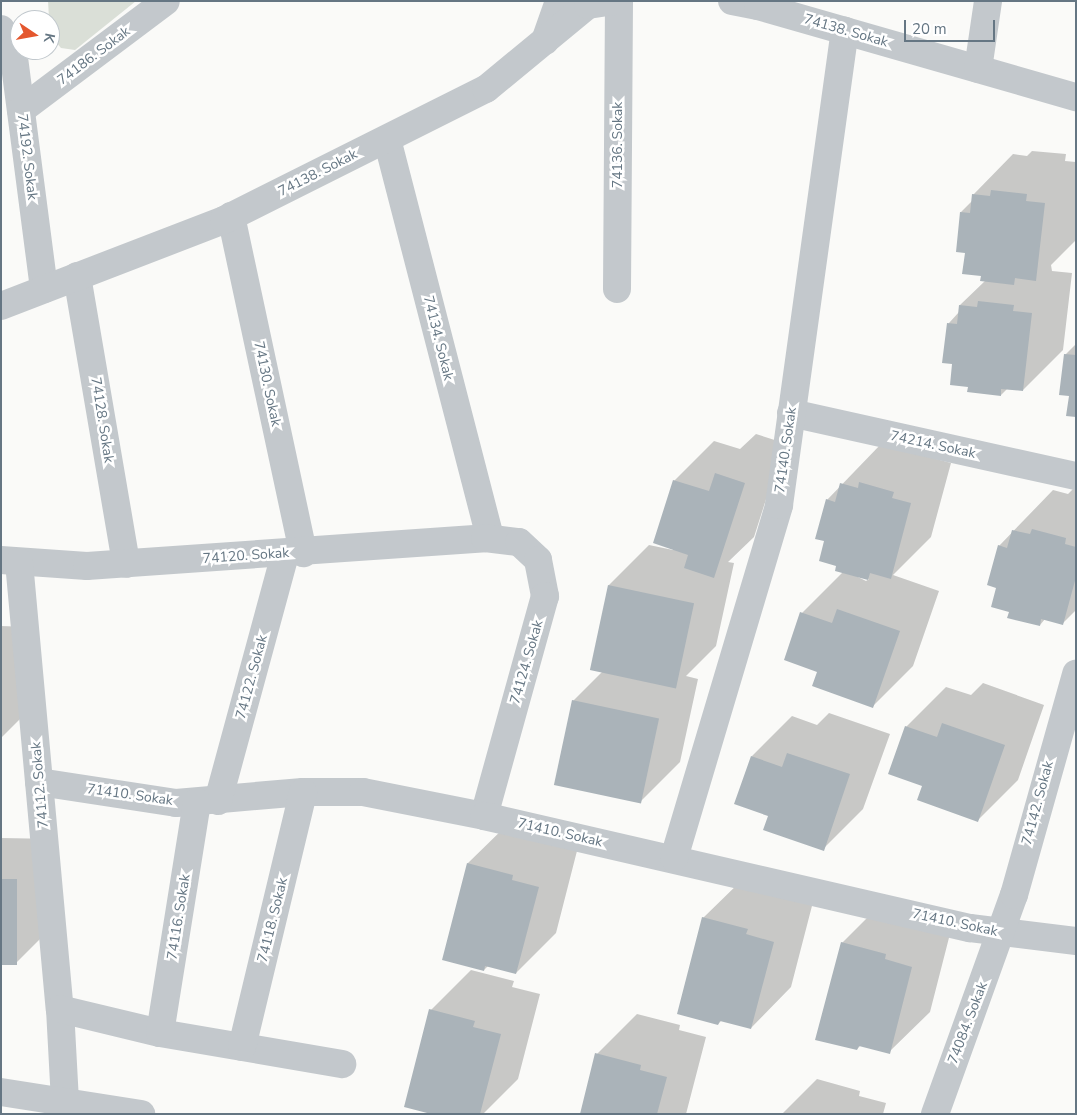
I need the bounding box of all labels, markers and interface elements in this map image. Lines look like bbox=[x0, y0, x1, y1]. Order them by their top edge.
north arrow bbox=[10, 10, 60, 60]
scale bar bbox=[907, 10, 998, 42]
street label: 74138. Sokak bbox=[802, 11, 890, 51]
text: 20 m bbox=[912, 19, 947, 39]
street label: 74186. Sokak bbox=[54, 23, 134, 89]
text: K bbox=[39, 31, 59, 45]
street label: 74136. Sokak bbox=[610, 102, 626, 188]
street label: 74192. Sokak bbox=[13, 113, 41, 201]
street label: 74138. Sokak bbox=[276, 146, 360, 200]
street label: 74134. Sokak bbox=[419, 294, 457, 382]
street label: 74130. Sokak bbox=[250, 340, 284, 428]
street label: 74128. Sokak bbox=[87, 376, 117, 464]
street label: 74140. Sokak bbox=[772, 406, 800, 494]
street label: 74214. Sokak bbox=[889, 428, 977, 462]
street label: 74120. Sokak bbox=[202, 545, 290, 567]
street label: 74124. Sokak bbox=[507, 618, 547, 706]
street label: 74122. Sokak bbox=[233, 633, 271, 721]
street label: 74112. Sokak bbox=[28, 741, 52, 829]
street label: 74142. Sokak bbox=[1019, 759, 1057, 847]
street label: 71410. Sokak bbox=[86, 781, 174, 809]
street label: 71410. Sokak bbox=[516, 815, 604, 851]
street label: 74116. Sokak bbox=[164, 873, 194, 961]
street label: 74118. Sokak bbox=[254, 876, 292, 964]
street label: 71410. Sokak bbox=[911, 906, 999, 940]
street label: 74084. Sokak bbox=[945, 980, 991, 1066]

